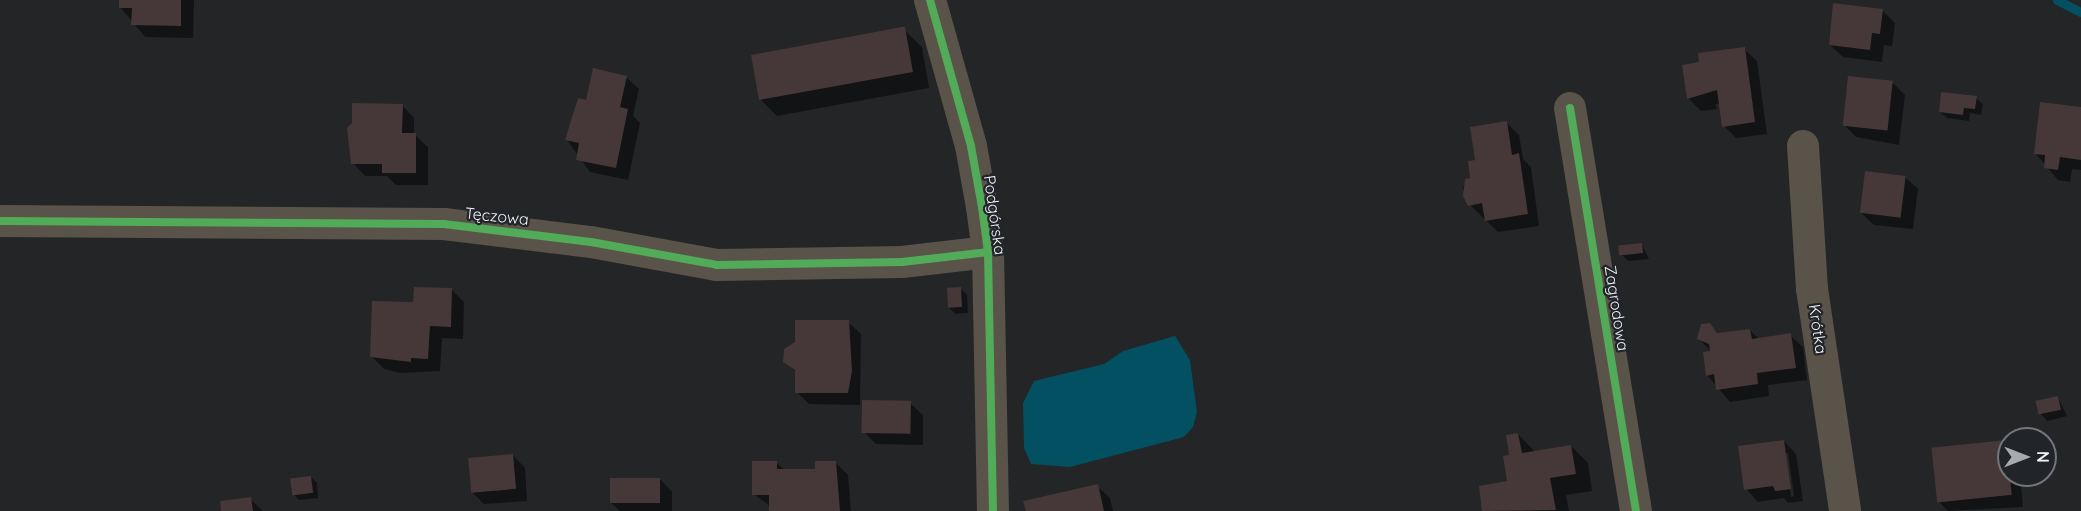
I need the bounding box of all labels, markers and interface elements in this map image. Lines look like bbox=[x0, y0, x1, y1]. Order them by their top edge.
street label: Podgórska bbox=[980, 174, 1010, 256]
street label: Tęczowa bbox=[464, 203, 530, 229]
street label: Zagrodowa bbox=[1601, 264, 1633, 352]
street label: Krótka bbox=[1805, 303, 1831, 355]
north arrow bbox=[1997, 427, 2057, 487]
text: N bbox=[2033, 451, 2053, 463]

